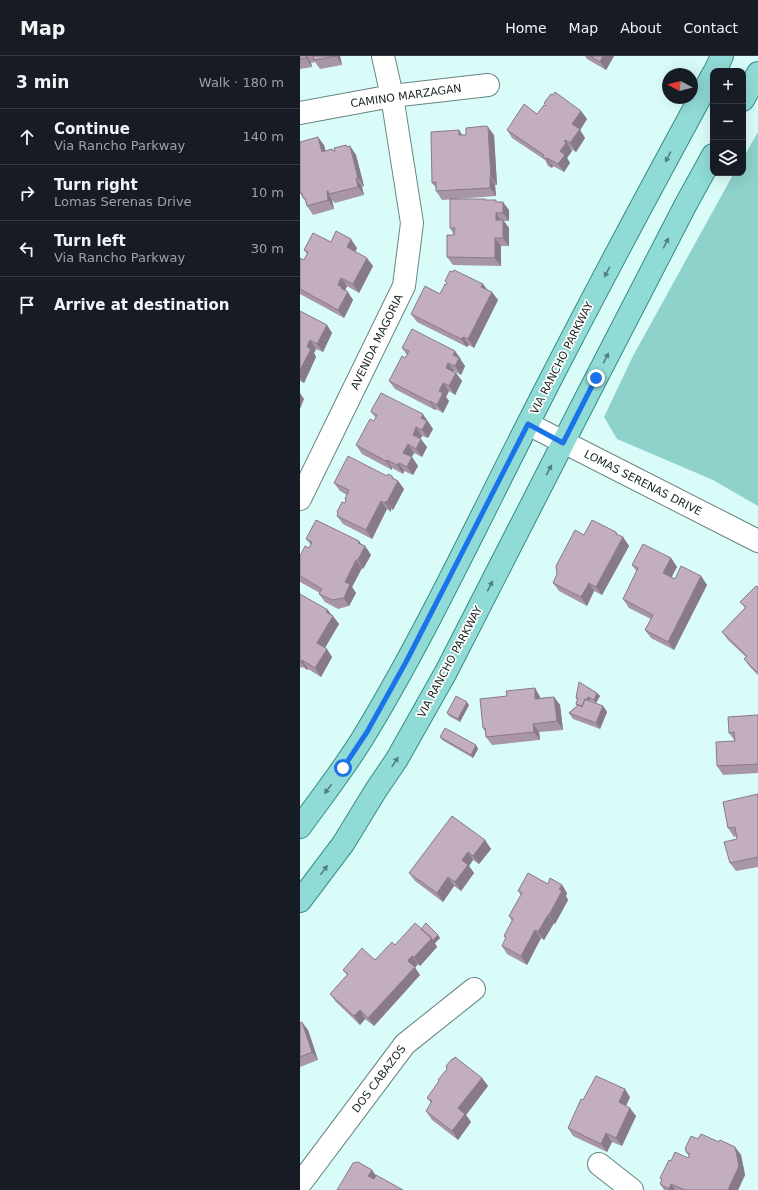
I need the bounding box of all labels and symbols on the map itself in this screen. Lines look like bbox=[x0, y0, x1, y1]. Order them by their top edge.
north arrow bbox=[662, 68, 698, 104]
street label: CAMINO MARZAGAN bbox=[350, 82, 462, 110]
one-way arrow bbox=[665, 151, 671, 163]
one-way arrow bbox=[663, 237, 669, 249]
one-way arrow bbox=[604, 266, 610, 278]
street label: AVENIDA MAGORIA bbox=[348, 292, 406, 392]
street label: VIA RANCHO PARKWAY bbox=[528, 299, 596, 416]
one-way arrow bbox=[603, 352, 609, 364]
route end bbox=[587, 369, 605, 387]
street label: LOMAS SERENAS DRIVE bbox=[582, 448, 704, 518]
one-way arrow bbox=[546, 464, 552, 476]
one-way arrow bbox=[487, 580, 493, 592]
street label: VIA RANCHO PARKWAY bbox=[415, 604, 485, 720]
one-way arrow bbox=[391, 756, 398, 768]
route start bbox=[334, 759, 352, 777]
one-way arrow bbox=[323, 784, 332, 795]
one-way arrow bbox=[319, 865, 328, 876]
street label: DOS CABAZOS bbox=[349, 1043, 409, 1115]

